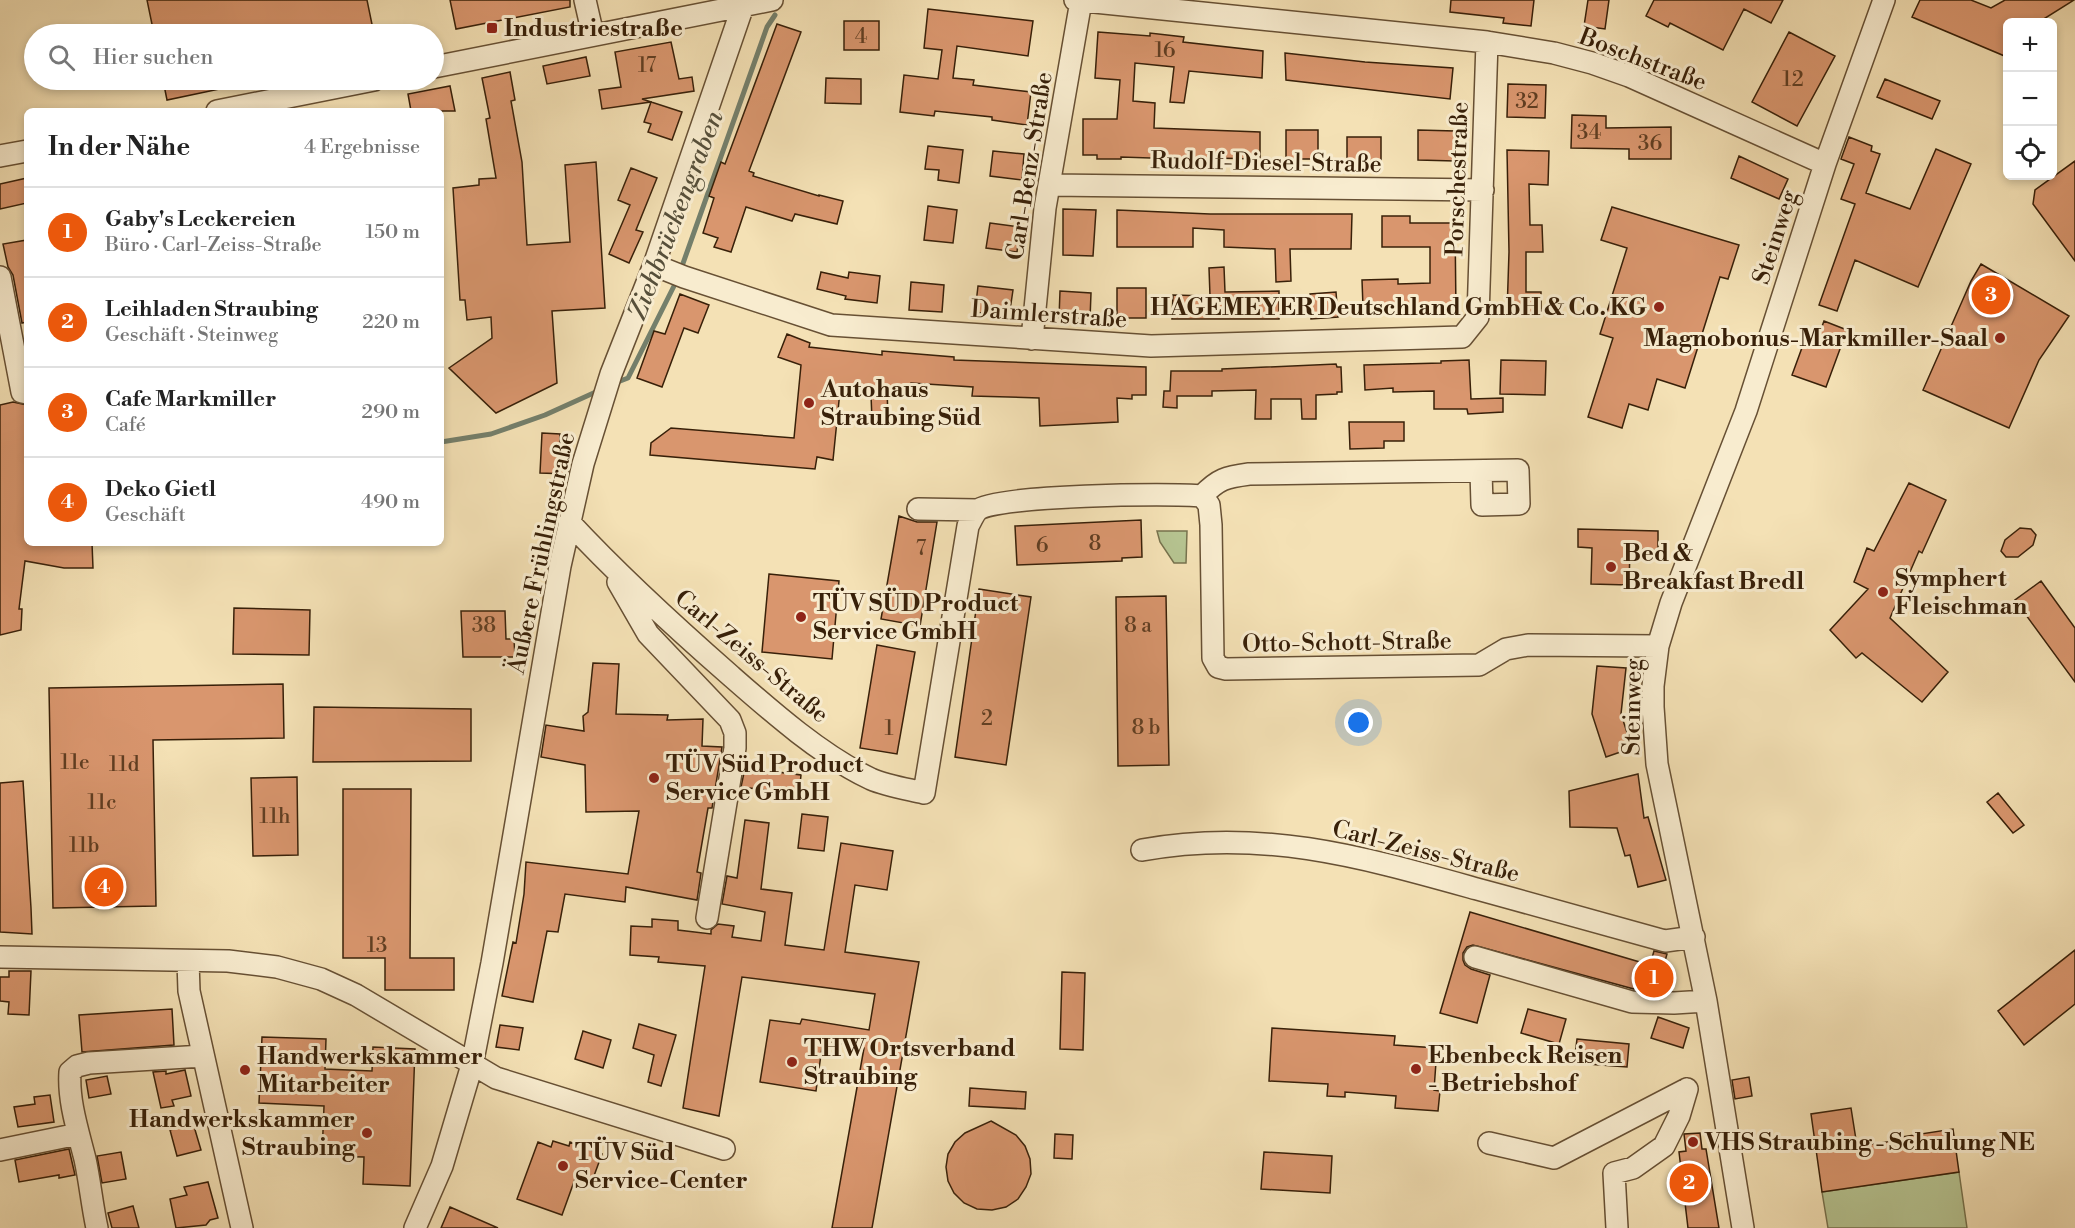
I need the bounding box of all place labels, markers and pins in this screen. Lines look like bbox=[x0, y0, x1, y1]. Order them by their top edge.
place label: Industriestraße bbox=[504, 14, 683, 44]
marker: Industriestraße bbox=[485, 21, 499, 35]
pin: 3 bbox=[1972, 272, 2010, 318]
place label: HAGEMEYER Deutschland GmbH & Co. KG bbox=[1150, 293, 1647, 323]
marker: HAGEMEYER Deutschland GmbH & Co. KG bbox=[1652, 300, 1666, 314]
place label: Magnobonus-Markmiller-Saal bbox=[1643, 324, 1988, 354]
marker: Magnobonus-Markmiller-Saal bbox=[1993, 331, 2007, 345]
place label: Autohaus Straubing Süd bbox=[820, 375, 982, 433]
marker: Autohaus Straubing Süd bbox=[802, 396, 816, 410]
place label: Bed & Breakfast Bredl bbox=[1623, 539, 1804, 597]
marker: Bed & Breakfast Bredl bbox=[1604, 560, 1618, 574]
place label: Symphert Fleischman bbox=[1895, 564, 2028, 622]
marker: Symphert Fleischman bbox=[1876, 585, 1890, 599]
place label: TÜV SÜD Product Service GmbH bbox=[813, 587, 1019, 647]
marker: TÜV SÜD Product Service GmbH bbox=[794, 610, 808, 624]
place label: TÜV Süd Product Service GmbH bbox=[666, 748, 864, 808]
marker: TÜV Süd Product Service GmbH bbox=[647, 771, 661, 785]
pin: 4 bbox=[84, 864, 124, 910]
pin: 1 bbox=[1634, 956, 1674, 1000]
place label: THW Ortsverband Straubing bbox=[804, 1034, 1015, 1092]
place label: Ebenbeck Reisen - Betriebshof bbox=[1428, 1041, 1623, 1099]
place label: Handwerkskammer Mitarbeiter bbox=[257, 1042, 483, 1100]
marker: THW Ortsverband Straubing bbox=[785, 1055, 799, 1069]
marker: Ebenbeck Reisen - Betriebshof bbox=[1409, 1062, 1423, 1076]
marker: Handwerkskammer Mitarbeiter bbox=[238, 1063, 252, 1077]
place label: Handwerkskammer Straubing bbox=[129, 1105, 356, 1163]
marker: Handwerkskammer Straubing bbox=[360, 1126, 374, 1140]
place label: VHS Straubing - Schulung NE bbox=[1704, 1128, 2035, 1158]
marker: VHS Straubing - Schulung NE bbox=[1686, 1135, 1700, 1149]
place label: TÜV Süd Service-Center bbox=[575, 1136, 748, 1196]
marker: TÜV Süd Service-Center bbox=[556, 1159, 570, 1173]
pin: 2 bbox=[1670, 1160, 1708, 1206]

